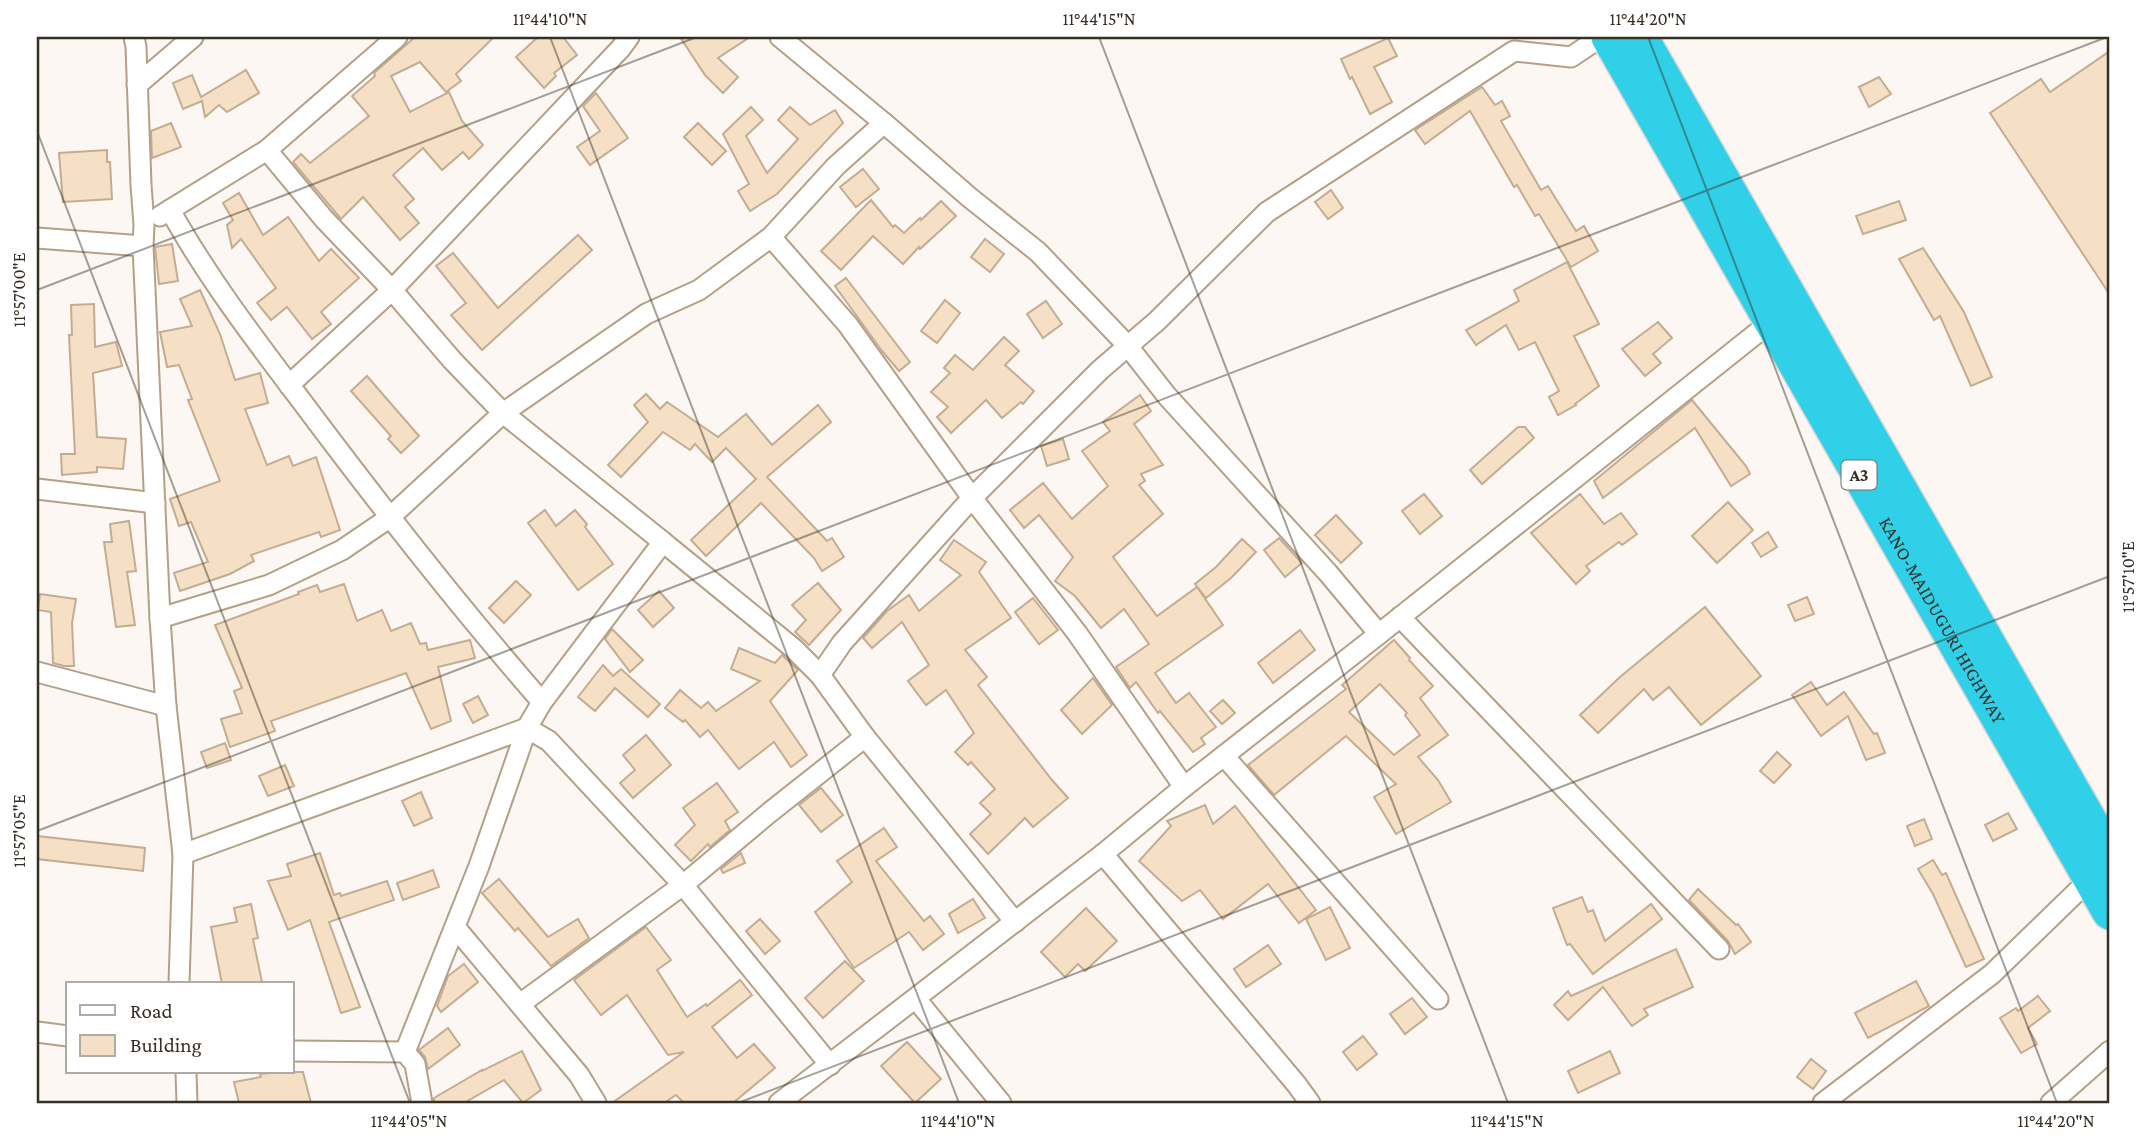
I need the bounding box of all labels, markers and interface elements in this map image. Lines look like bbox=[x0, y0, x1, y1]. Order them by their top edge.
text: 11°44'10"N bbox=[513, 9, 587, 29]
text: 11°44'15"N bbox=[1062, 9, 1136, 29]
text: 11°44'20"N bbox=[1609, 9, 1687, 29]
text: 11°57'00"E bbox=[9, 252, 29, 328]
road number: A3 bbox=[1842, 461, 1876, 490]
street label: KANO-MAIDUGURI HIGHWAY bbox=[1875, 513, 2010, 728]
text: 11°57'10"E bbox=[2118, 541, 2138, 613]
text: 11°57'05"E bbox=[9, 794, 29, 868]
legend bbox=[66, 982, 294, 1074]
text: Road bbox=[130, 999, 173, 1023]
text: Building bbox=[130, 1033, 202, 1057]
text: 11°44'05"N bbox=[371, 1111, 447, 1131]
text: 11°44'10"N bbox=[921, 1111, 995, 1131]
text: 11°44'15"N bbox=[1470, 1111, 1544, 1131]
text: 11°44'20"N bbox=[2017, 1111, 2095, 1131]

